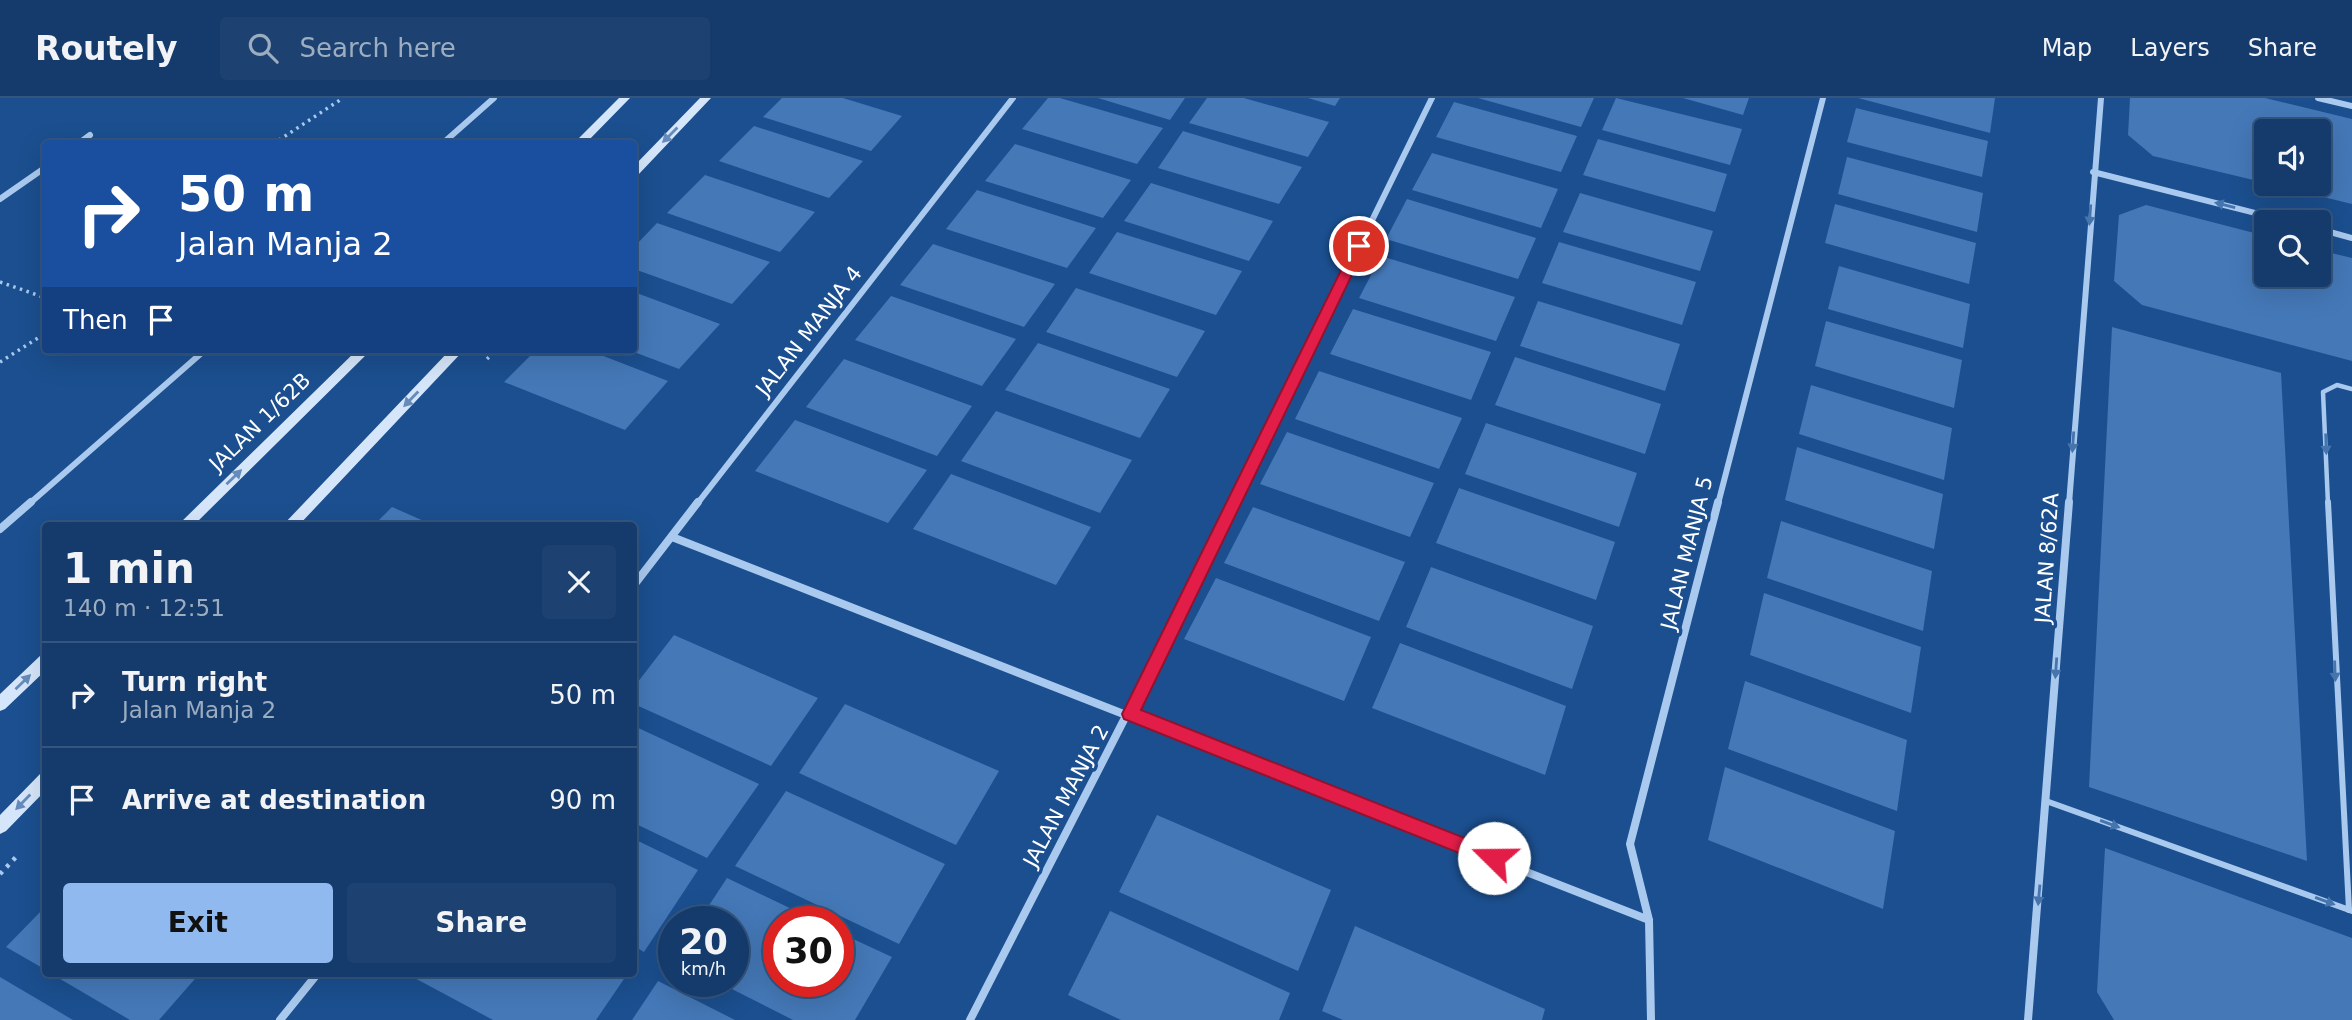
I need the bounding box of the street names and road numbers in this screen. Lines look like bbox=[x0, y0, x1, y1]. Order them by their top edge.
street label: JALAN MANJA 4 bbox=[750, 262, 867, 402]
street label: JALAN 1/62B bbox=[203, 368, 315, 477]
street label: JALAN MANJA 5 bbox=[1656, 474, 1718, 634]
street label: JALAN 8/62A bbox=[2030, 491, 2064, 626]
street label: JALAN MANJA 2 bbox=[1017, 721, 1114, 873]

